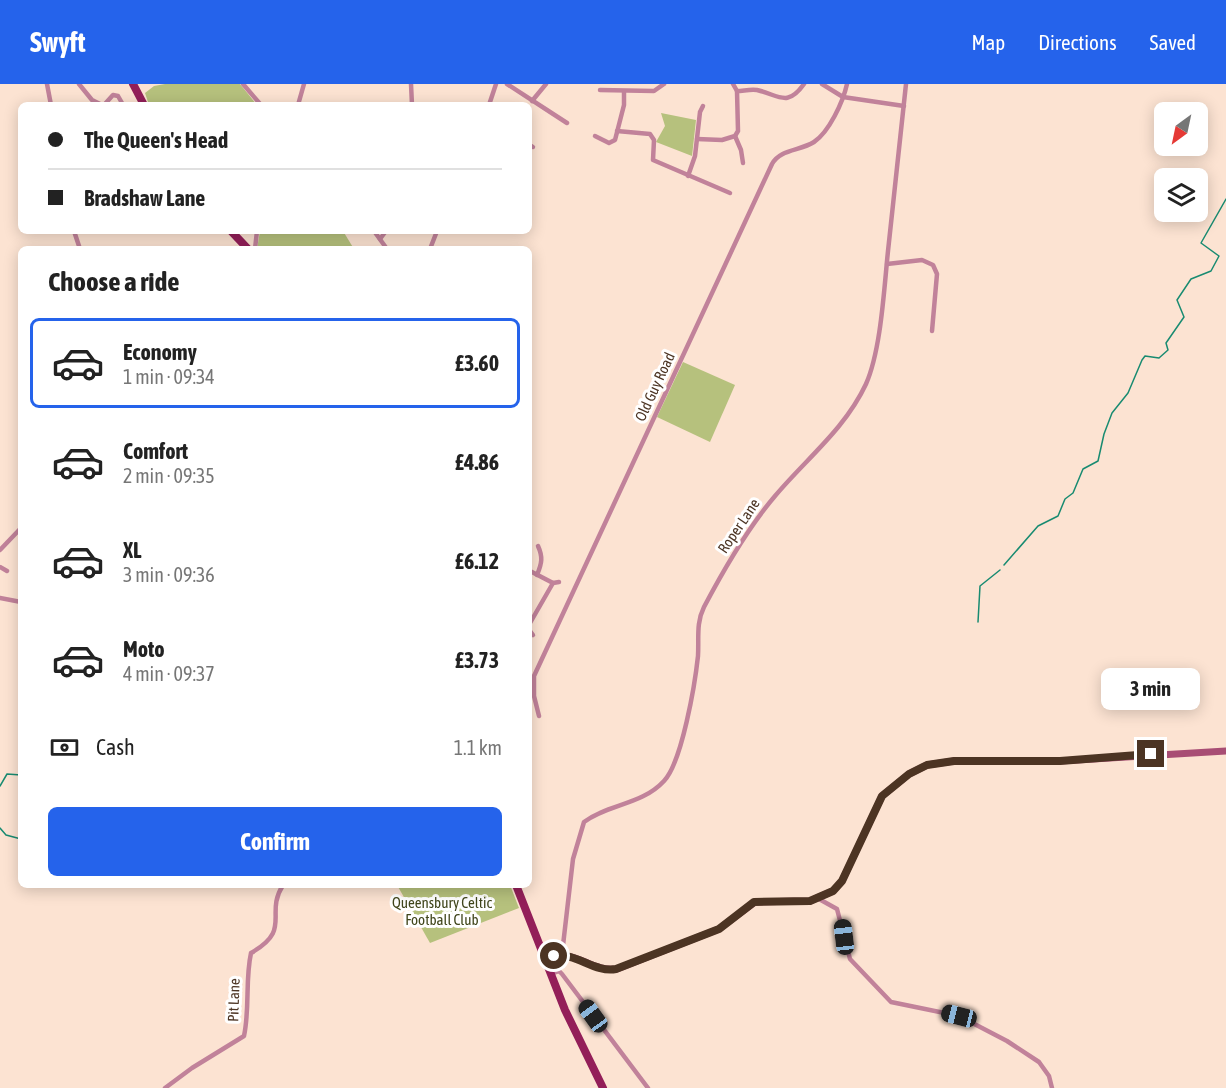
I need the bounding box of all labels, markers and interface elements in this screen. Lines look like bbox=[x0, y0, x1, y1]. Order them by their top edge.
text: Swyft bbox=[30, 26, 86, 58]
text: Map bbox=[971, 30, 1005, 54]
text: Directions bbox=[1038, 30, 1117, 54]
text: Saved bbox=[1150, 30, 1196, 54]
north arrow bbox=[1154, 102, 1208, 156]
map controls bbox=[1154, 102, 1208, 222]
text: The Queen's Head bbox=[84, 127, 228, 153]
button: layers bbox=[1154, 168, 1208, 222]
text: Bradshaw Lane bbox=[84, 185, 205, 211]
text: Choose a ride bbox=[48, 266, 180, 297]
icon: car bbox=[51, 336, 105, 390]
text: Economy bbox=[123, 339, 197, 365]
text: £3.60 bbox=[455, 350, 499, 376]
street label: Old Guy Road bbox=[631, 350, 678, 424]
text: 1 min · 09:34 bbox=[123, 365, 215, 388]
icon: car bbox=[51, 435, 105, 489]
text: Comfort bbox=[123, 438, 188, 464]
text: £4.86 bbox=[455, 449, 499, 475]
text: 2 min · 09:35 bbox=[123, 464, 215, 487]
street label: Roper Lane bbox=[714, 495, 763, 556]
icon: car bbox=[51, 534, 105, 588]
text: XL bbox=[123, 537, 141, 563]
text: £6.12 bbox=[455, 548, 499, 574]
text: 3 min · 09:36 bbox=[123, 563, 215, 586]
icon: car bbox=[51, 633, 105, 687]
text: Moto bbox=[123, 636, 165, 662]
text: £3.73 bbox=[455, 647, 499, 673]
text: 4 min · 09:37 bbox=[123, 662, 215, 685]
callout: 3 min bbox=[1102, 667, 1200, 709]
text: 3 min bbox=[1130, 677, 1171, 700]
icon: cash bbox=[48, 731, 81, 764]
text: Cash bbox=[96, 734, 135, 760]
text: 1.1 km bbox=[454, 736, 502, 759]
route end bbox=[1137, 740, 1164, 767]
button: Confirm bbox=[48, 807, 502, 876]
park label: Queensbury Celtic Football Club bbox=[392, 894, 492, 928]
car bbox=[833, 918, 855, 956]
route start bbox=[540, 942, 567, 969]
street label: Pit Lane bbox=[224, 978, 243, 1022]
car bbox=[575, 996, 611, 1036]
car bbox=[939, 1003, 979, 1029]

